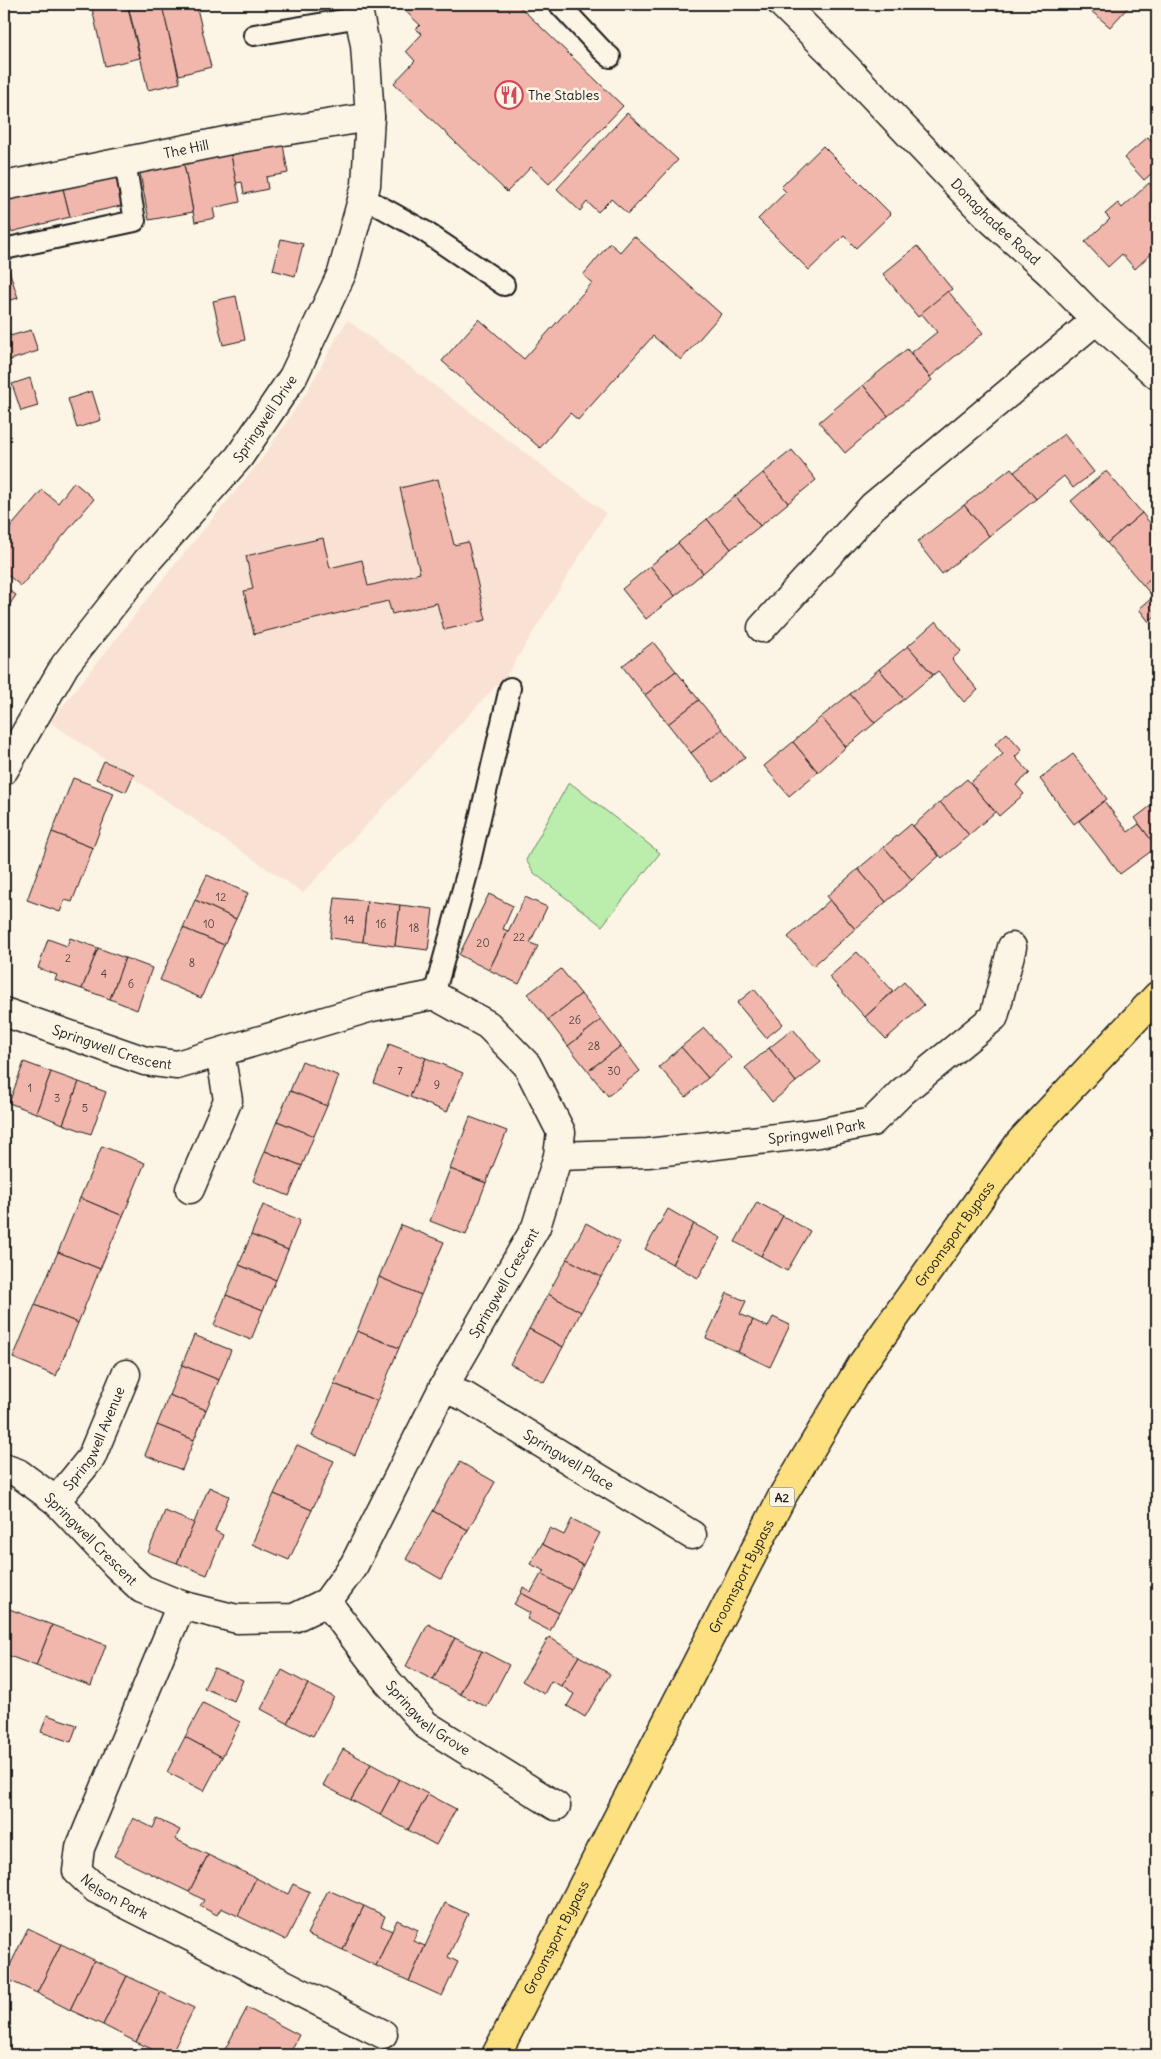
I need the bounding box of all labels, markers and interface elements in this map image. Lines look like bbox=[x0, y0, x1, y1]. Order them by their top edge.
restaurant icon: The Stables bbox=[494, 80, 524, 110]
place label: The Stables bbox=[528, 86, 599, 104]
street label: The Hill bbox=[162, 136, 210, 162]
street label: Donaghadee Road bbox=[947, 175, 1044, 269]
street label: Springwell Drive bbox=[229, 371, 301, 466]
house number: 12 bbox=[216, 890, 226, 904]
house number: 14 bbox=[344, 913, 354, 927]
house number: 10 bbox=[203, 917, 215, 931]
house number: 16 bbox=[376, 917, 386, 931]
house number: 18 bbox=[409, 921, 419, 935]
house number: 22 bbox=[513, 930, 525, 944]
house number: 20 bbox=[476, 936, 490, 950]
house number: 2 bbox=[65, 951, 71, 965]
house number: 8 bbox=[189, 956, 195, 970]
house number: 4 bbox=[101, 967, 107, 981]
house number: 6 bbox=[128, 977, 134, 991]
house number: 26 bbox=[569, 1013, 581, 1027]
street label: Springwell Crescent bbox=[50, 1021, 173, 1073]
house number: 28 bbox=[588, 1039, 600, 1053]
house number: 7 bbox=[397, 1064, 403, 1078]
house number: 30 bbox=[607, 1064, 621, 1078]
house number: 9 bbox=[434, 1078, 440, 1092]
house number: 1 bbox=[28, 1081, 32, 1095]
house number: 3 bbox=[54, 1091, 60, 1105]
house number: 5 bbox=[82, 1101, 88, 1115]
street label: Springwell Park bbox=[767, 1115, 866, 1148]
street label: Groomsport Bypass bbox=[911, 1177, 998, 1290]
street label: Springwell Crescent bbox=[465, 1225, 543, 1341]
street label: Springwell Avenue bbox=[59, 1384, 129, 1494]
street label: Springwell Place bbox=[520, 1425, 617, 1494]
road number: A2 bbox=[770, 1488, 794, 1506]
street label: Springwell Crescent bbox=[41, 1489, 141, 1589]
street label: Groomsport Bypass bbox=[705, 1516, 778, 1636]
street label: Springwell Grove bbox=[382, 1677, 473, 1759]
street label: Nelson Park bbox=[77, 1870, 151, 1923]
street label: Groomsport Bypass bbox=[520, 1878, 593, 1998]

